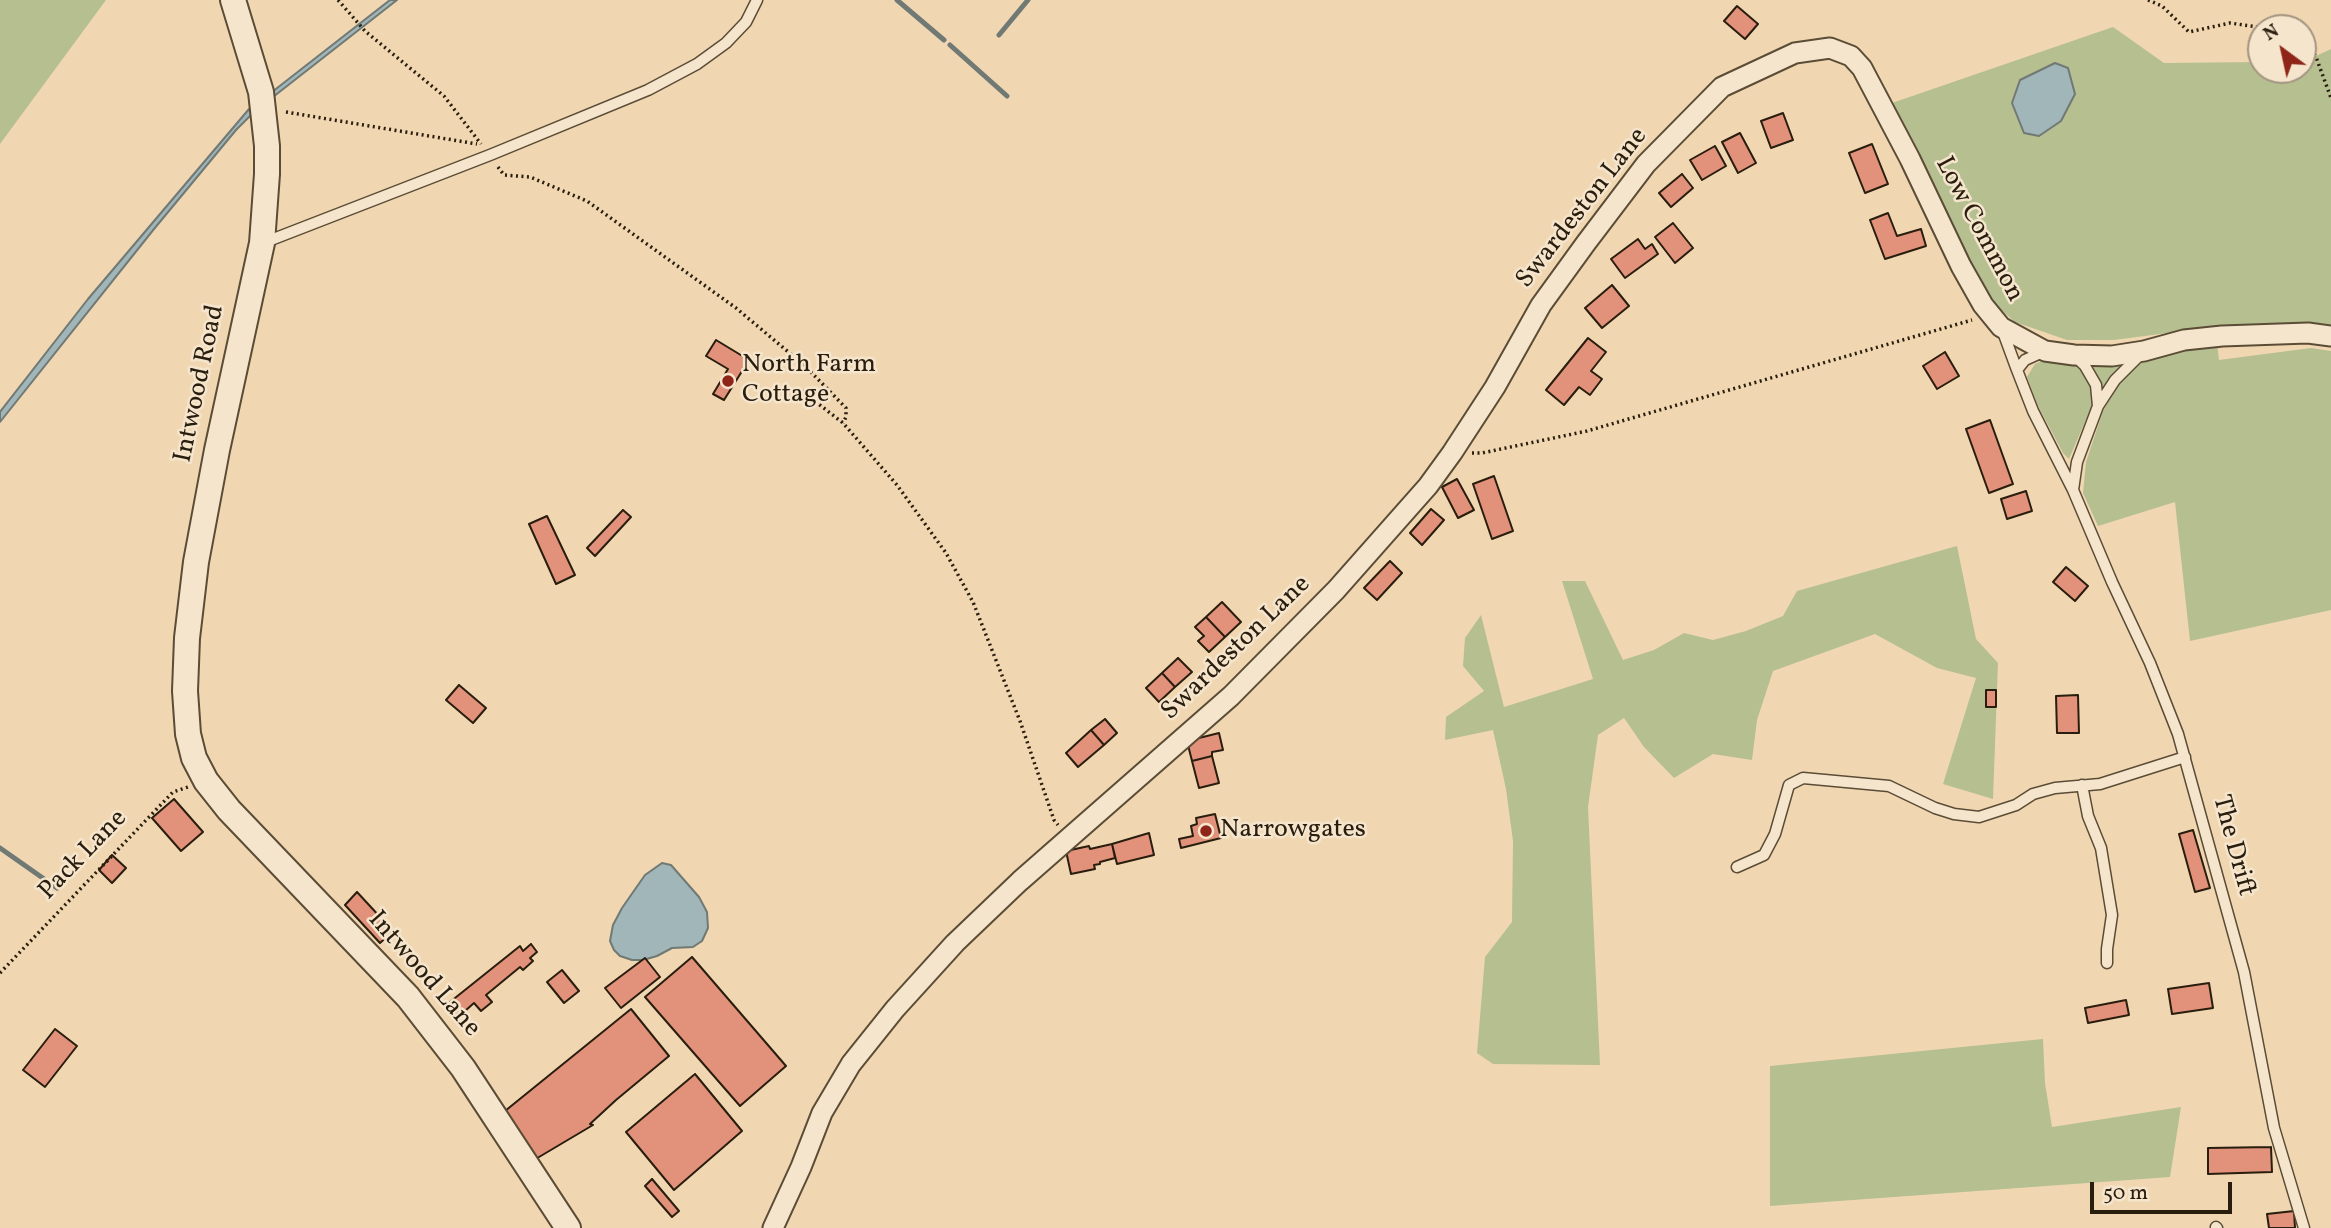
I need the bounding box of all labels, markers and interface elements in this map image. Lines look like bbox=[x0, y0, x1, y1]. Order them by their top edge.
north arrow bbox=[2247, 14, 2317, 84]
text: N bbox=[2259, 18, 2285, 48]
street label: Swardeston Lane bbox=[1511, 122, 1655, 296]
street label: Low Common bbox=[1927, 152, 2029, 308]
street label: Intwood Road bbox=[169, 303, 233, 465]
place label: North Farm Cottage bbox=[742, 350, 876, 412]
marker: North Farm Cottage bbox=[720, 373, 736, 389]
street label: Swardeston Lane bbox=[1156, 570, 1318, 728]
street label: The Drift bbox=[2204, 792, 2260, 900]
street label: Pack Lane bbox=[33, 804, 135, 908]
place label: Narrowgates bbox=[1220, 815, 1366, 847]
marker: Narrowgates bbox=[1198, 823, 1214, 839]
street label: Intwood Lane bbox=[360, 906, 486, 1044]
scale bar bbox=[2093, 1168, 2235, 1212]
text: 50 m bbox=[2103, 1179, 2148, 1208]

